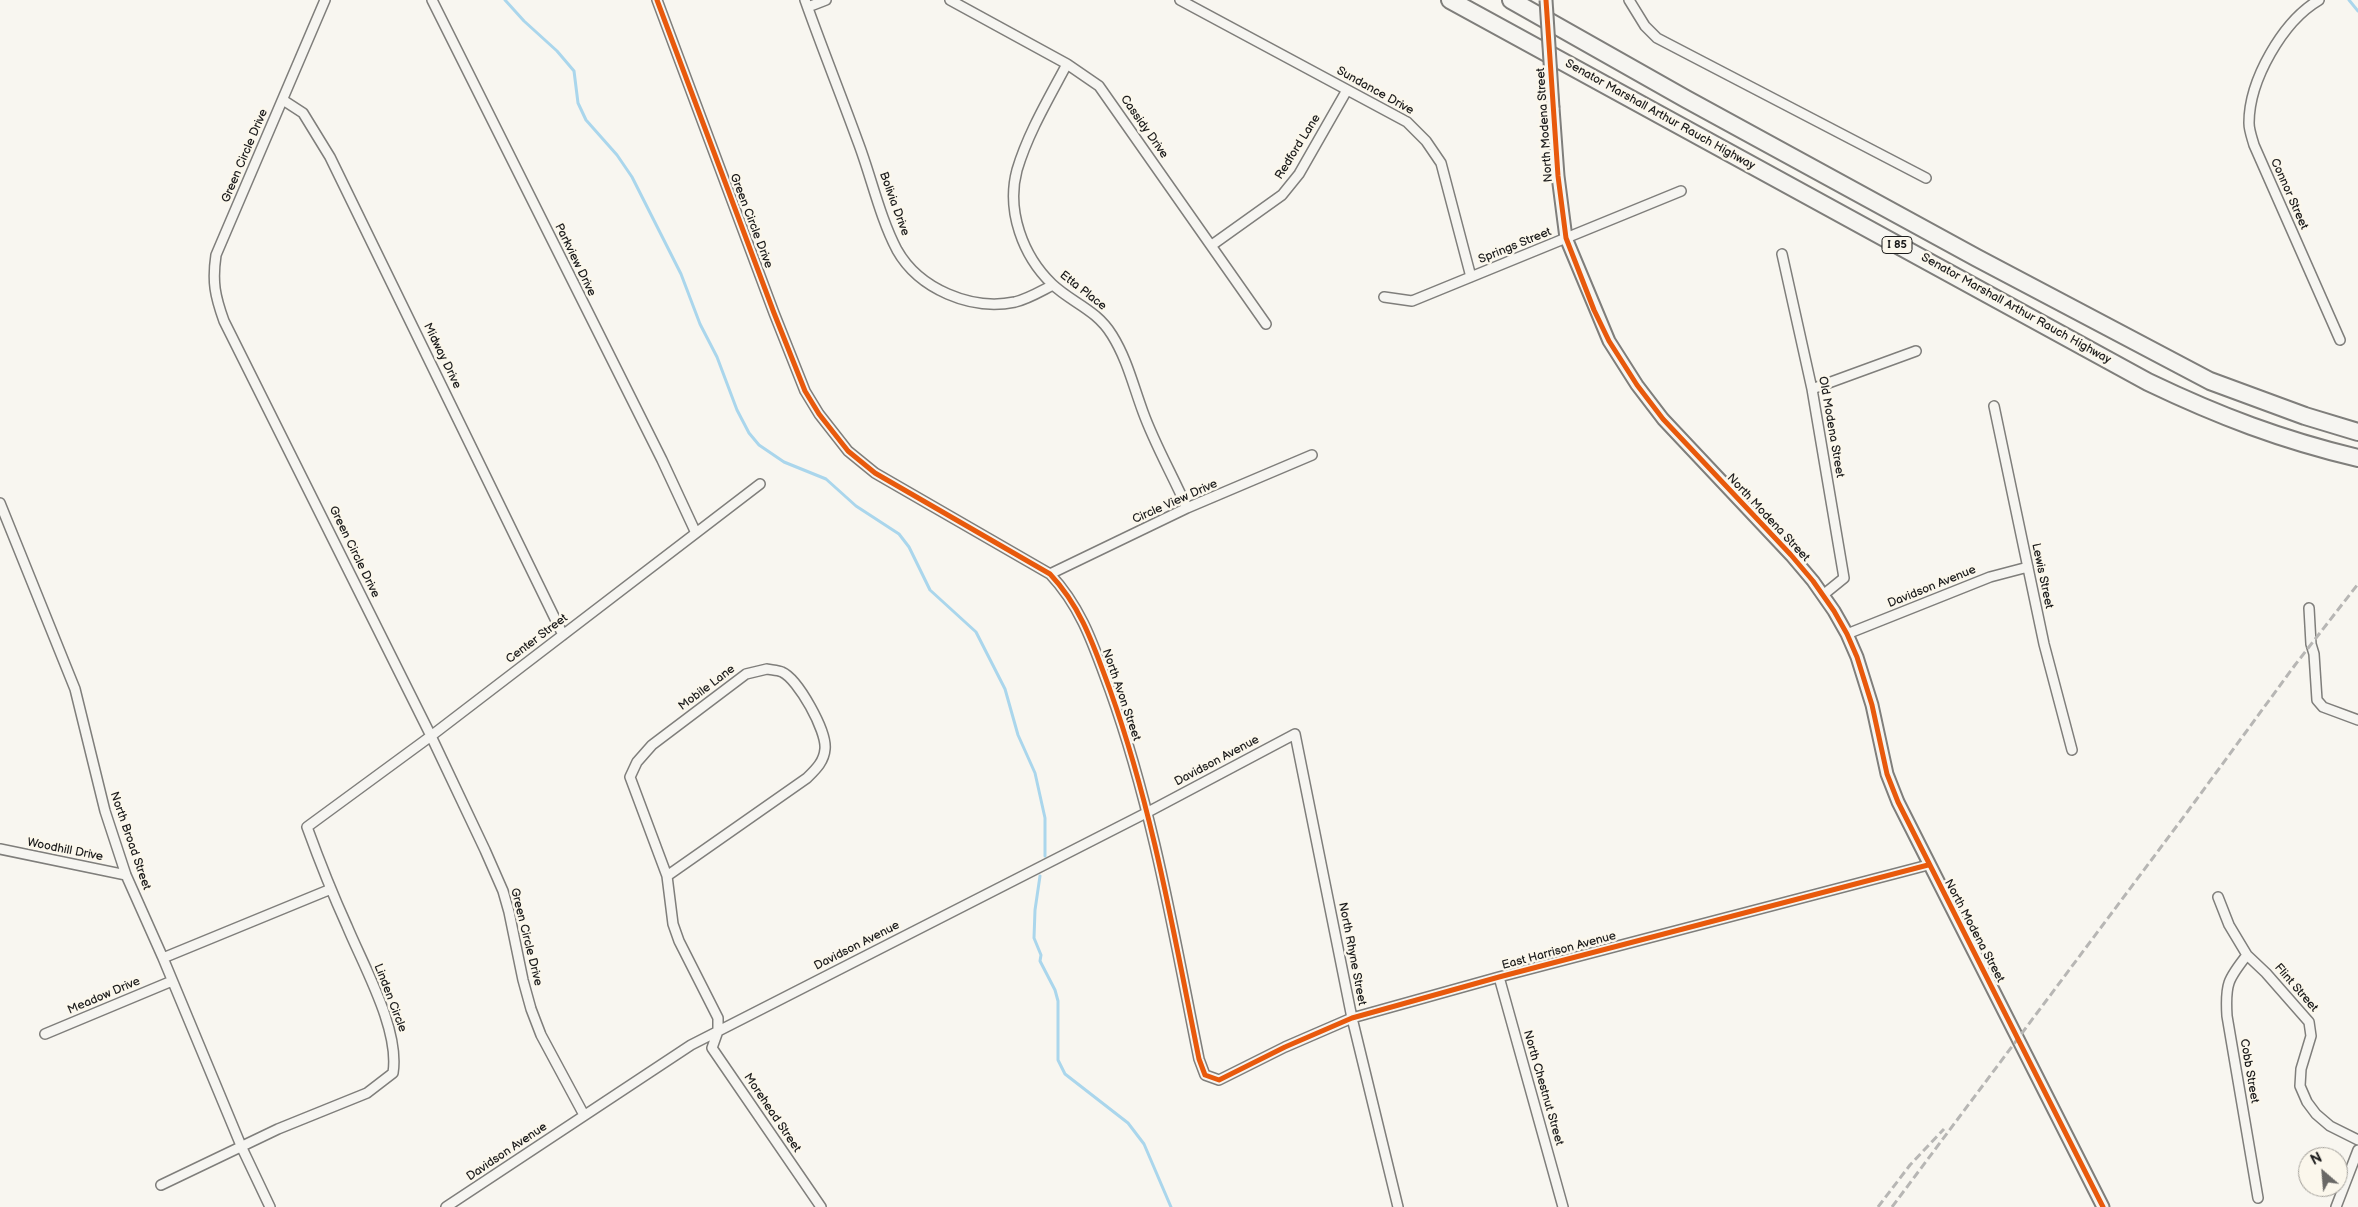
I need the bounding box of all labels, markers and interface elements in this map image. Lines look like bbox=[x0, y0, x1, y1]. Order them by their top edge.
street label: Senator Marshall Arthur Rauch Highway bbox=[1563, 57, 1757, 173]
street label: Sundance Drive bbox=[1334, 64, 1416, 118]
street label: North Modena Street bbox=[1534, 67, 1556, 183]
street label: Cassidy Drive bbox=[1117, 93, 1171, 161]
street label: Green Circle Drive bbox=[219, 107, 271, 205]
street label: Redford Lane bbox=[1272, 112, 1324, 182]
street label: Connor Street bbox=[2267, 156, 2311, 232]
street label: Bolivia Drive bbox=[876, 170, 912, 238]
street label: Green Circle Drive bbox=[726, 172, 776, 270]
street label: Parkview Drive bbox=[551, 221, 599, 299]
street label: Springs Street bbox=[1477, 225, 1553, 267]
road number: I 85 bbox=[1882, 236, 1912, 254]
street label: Senator Marshall Arthur Rauch Highway bbox=[1919, 251, 2113, 367]
street label: Etta Place bbox=[1057, 268, 1109, 314]
street label: Midway Drive bbox=[420, 321, 464, 391]
street label: Old Modena Street bbox=[1815, 375, 1847, 479]
street label: North Modena Street bbox=[1724, 471, 1812, 565]
street label: Circle View Drive bbox=[1130, 477, 1220, 527]
street label: Green Circle Drive bbox=[326, 504, 382, 600]
street label: Lewis Street bbox=[2028, 542, 2056, 610]
street label: Davidson Avenue bbox=[1886, 563, 1978, 611]
street label: Center Street bbox=[503, 611, 571, 667]
street label: North Avon Street bbox=[1099, 647, 1143, 743]
street label: Mobile Lane bbox=[676, 662, 738, 714]
street label: Davidson Avenue bbox=[1172, 733, 1262, 789]
street label: North Broad Street bbox=[106, 790, 154, 892]
street label: Woodhill Drive bbox=[26, 836, 104, 864]
street label: North Modena Street bbox=[1941, 877, 2007, 985]
street label: Green Circle Drive bbox=[507, 887, 545, 987]
street label: North Rhyne Street bbox=[1335, 901, 1369, 1007]
street label: Davidson Avenue bbox=[812, 918, 902, 974]
street label: East Harrison Avenue bbox=[1500, 929, 1618, 973]
street label: Flint Street bbox=[2271, 961, 2321, 1015]
street label: Linden Circle bbox=[370, 962, 410, 1034]
street label: Meadow Drive bbox=[66, 974, 142, 1018]
street label: North Chestnut Street bbox=[1520, 1029, 1566, 1147]
street label: Cobb Street bbox=[2236, 1038, 2262, 1104]
street label: Morehead Street bbox=[740, 1071, 804, 1155]
street label: Davidson Avenue bbox=[464, 1120, 550, 1184]
north arrow bbox=[2298, 1147, 2348, 1197]
text: N bbox=[2308, 1149, 2325, 1169]

